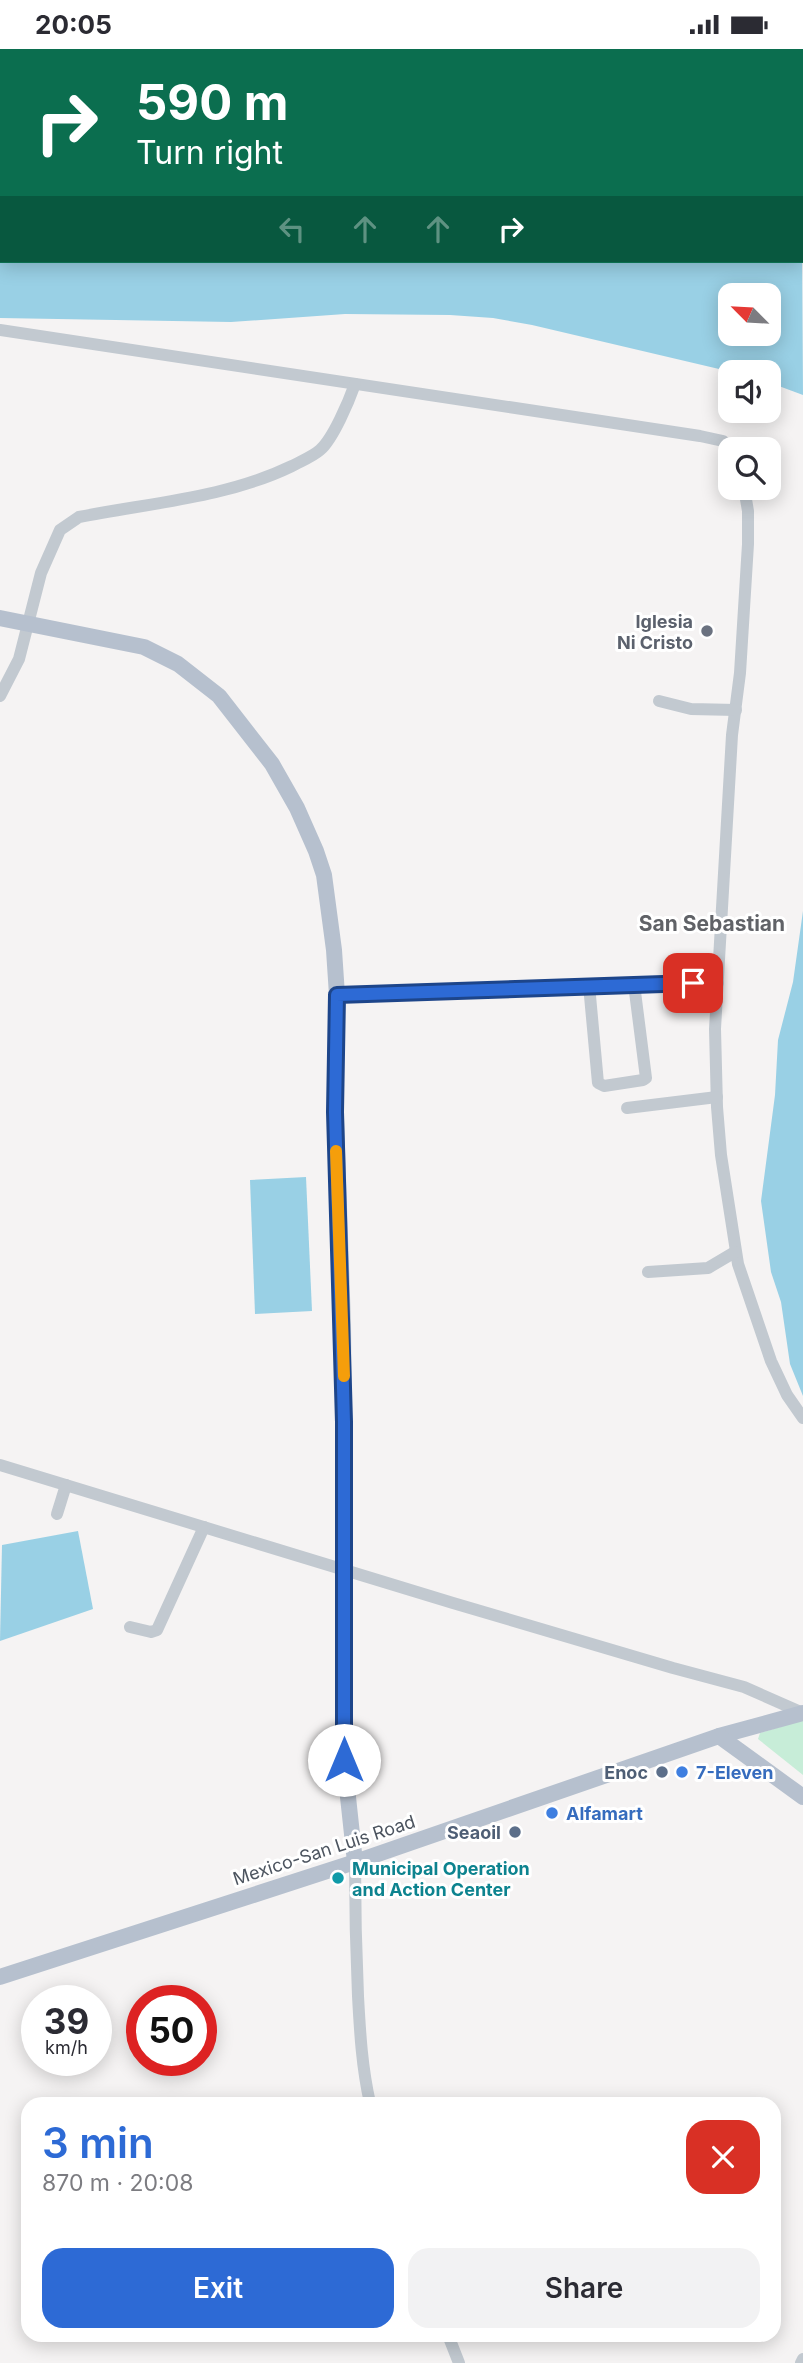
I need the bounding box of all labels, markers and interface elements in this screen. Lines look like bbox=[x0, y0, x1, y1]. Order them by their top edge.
text: 20:05 bbox=[35, 9, 112, 40]
text: 590 m bbox=[136, 73, 289, 132]
icon: right bbox=[21, 77, 112, 168]
text: Turn right bbox=[136, 133, 283, 172]
icon: left bbox=[273, 210, 311, 248]
icon: ahead bbox=[346, 210, 384, 248]
icon: ahead bbox=[419, 210, 457, 248]
icon: right bbox=[492, 210, 530, 248]
north arrow bbox=[718, 283, 780, 347]
map controls bbox=[718, 283, 781, 500]
button: sound bbox=[718, 360, 781, 423]
button: search bbox=[718, 437, 781, 500]
place label: Iglesia Ni Cristo bbox=[617, 611, 693, 653]
marker: Iglesia Ni Cristo bbox=[699, 623, 715, 639]
district label: San Sebastian bbox=[639, 911, 785, 936]
pin bbox=[663, 953, 723, 1013]
icon: arrive bbox=[674, 964, 712, 1002]
position arrow bbox=[307, 1723, 381, 1797]
place label: Enoc bbox=[604, 1762, 648, 1783]
place label: 7-Eleven bbox=[696, 1762, 774, 1783]
marker: Enoc bbox=[654, 1764, 670, 1780]
marker: 7-Eleven bbox=[674, 1764, 690, 1780]
place label: Alfamart bbox=[566, 1803, 643, 1824]
marker: Alfamart bbox=[544, 1805, 560, 1821]
street label: Mexico-San Luis Road bbox=[230, 1811, 418, 1889]
place label: Seaoil bbox=[447, 1822, 501, 1843]
marker: Seaoil bbox=[507, 1824, 523, 1840]
place label: Municipal Operation and Action Center bbox=[352, 1858, 530, 1900]
marker: Municipal Operation and Action Center bbox=[330, 1870, 346, 1886]
speed limit sign: 50 bbox=[126, 1985, 217, 2076]
text: 39 bbox=[44, 2000, 89, 2042]
text: km/h bbox=[45, 2037, 88, 2058]
text: 3 min bbox=[42, 2117, 154, 2168]
button: close bbox=[686, 2120, 760, 2194]
text: 870 m · 20:08 bbox=[42, 2169, 193, 2197]
button: Exit bbox=[42, 2248, 394, 2328]
button: Share bbox=[408, 2248, 760, 2328]

